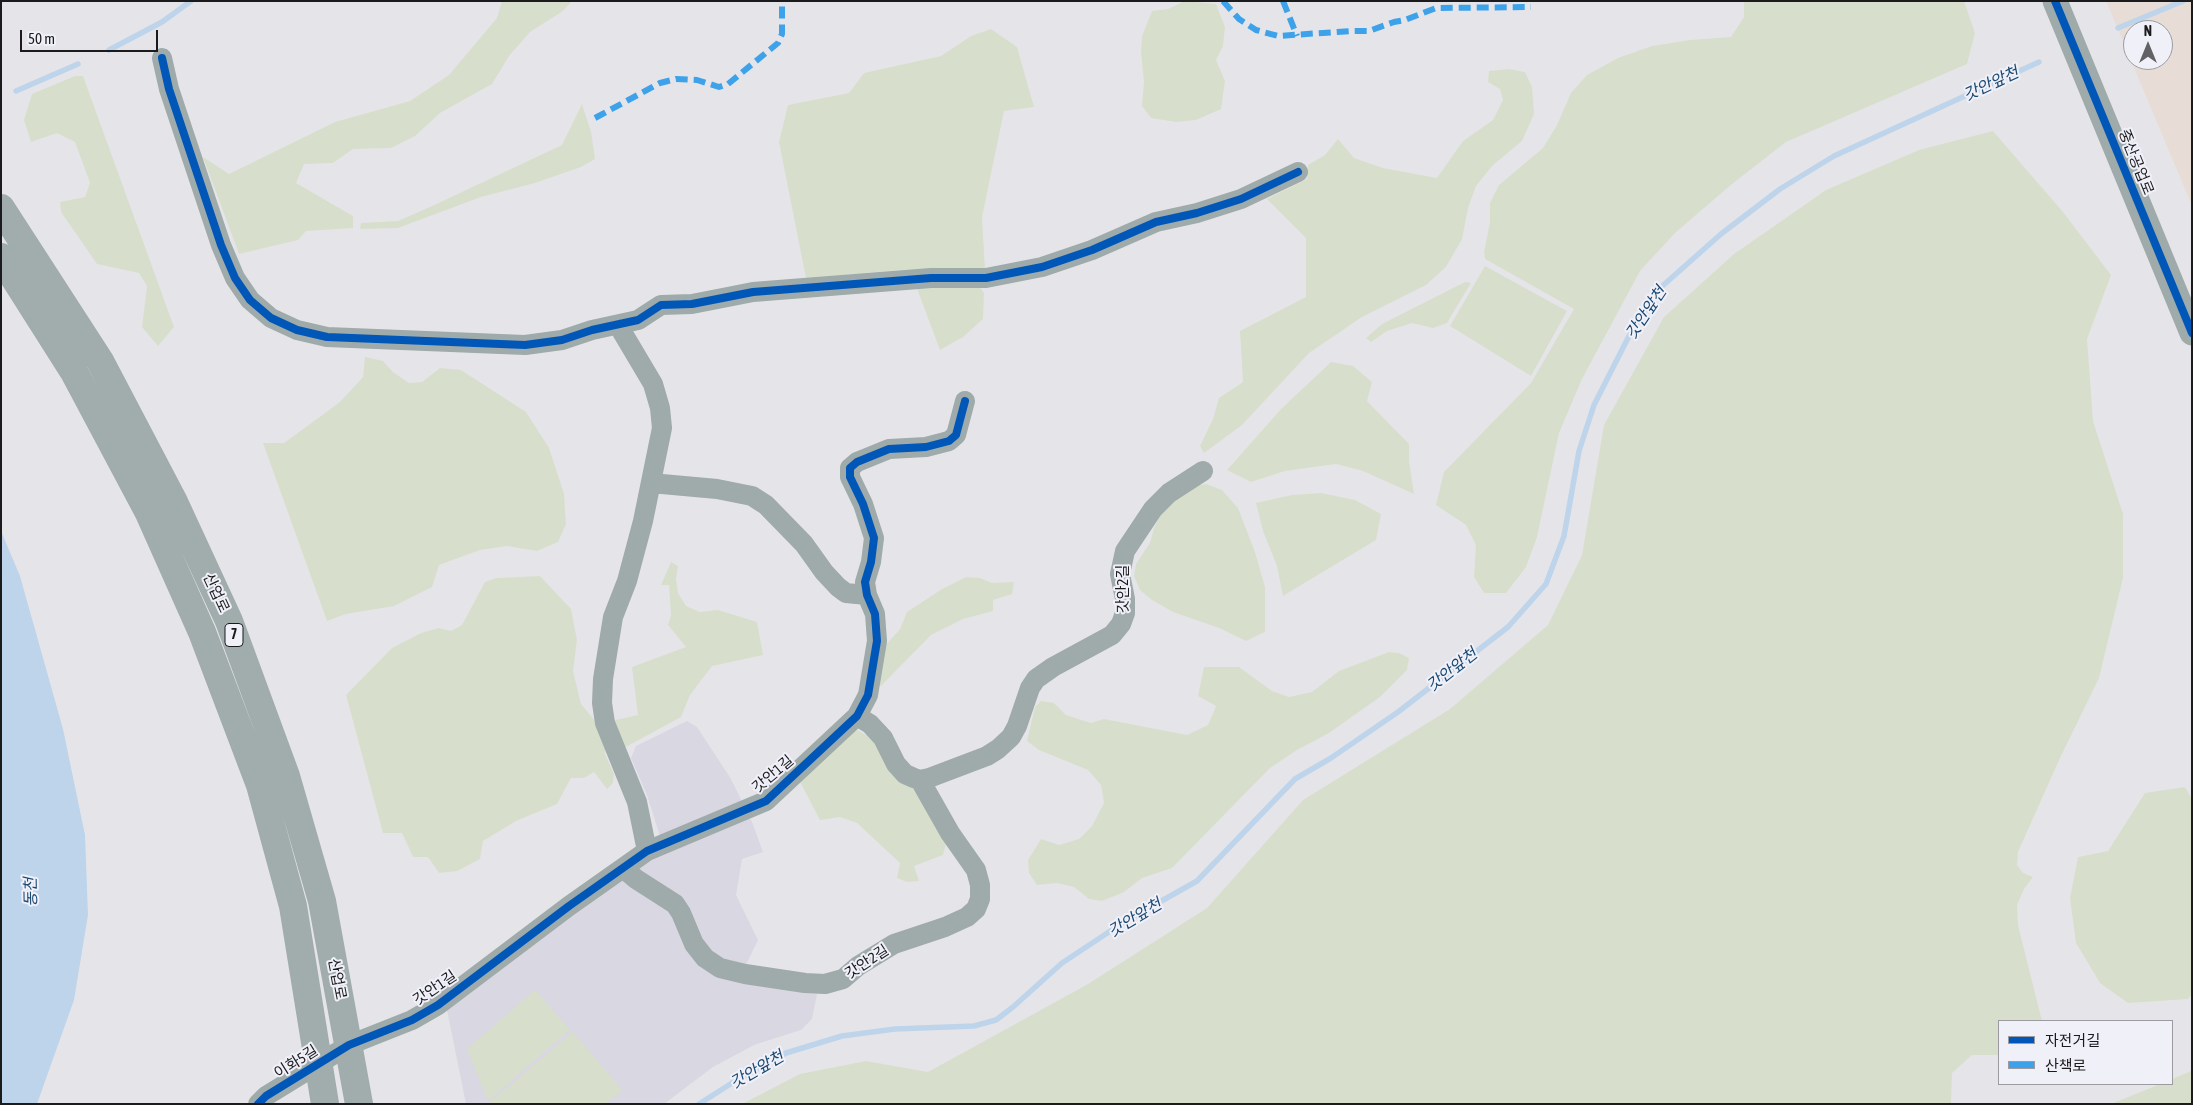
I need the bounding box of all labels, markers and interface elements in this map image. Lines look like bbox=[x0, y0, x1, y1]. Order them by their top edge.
scale bar bbox=[22, 20, 160, 52]
north arrow bbox=[2123, 20, 2173, 70]
text: N bbox=[2144, 23, 2152, 39]
text: 50 m bbox=[28, 30, 55, 47]
water label: 갓안앞천 bbox=[1960, 63, 2022, 105]
street label: 중산공업로 bbox=[2115, 127, 2157, 197]
water label: 갓안앞천 bbox=[1622, 283, 1670, 343]
street label: 갓안2길 bbox=[1114, 565, 1132, 613]
street label: 산업로 bbox=[199, 570, 233, 616]
road number: 7 bbox=[225, 624, 243, 646]
water label: 갓안앞천 bbox=[1423, 644, 1481, 696]
street label: 갓안1길 bbox=[749, 752, 797, 796]
water label: 동천 bbox=[21, 877, 41, 907]
water label: 갓안앞천 bbox=[1105, 895, 1165, 941]
street label: 갓안2길 bbox=[842, 941, 892, 983]
street label: 산업로 bbox=[324, 957, 350, 1001]
street label: 갓안1길 bbox=[410, 967, 460, 1009]
legend bbox=[1998, 1020, 2173, 1085]
text: 자전거길 bbox=[2045, 1032, 2100, 1049]
street label: 이화5길 bbox=[271, 1042, 321, 1082]
water label: 갓안앞천 bbox=[727, 1047, 787, 1093]
text: 산책로 bbox=[2045, 1057, 2086, 1074]

